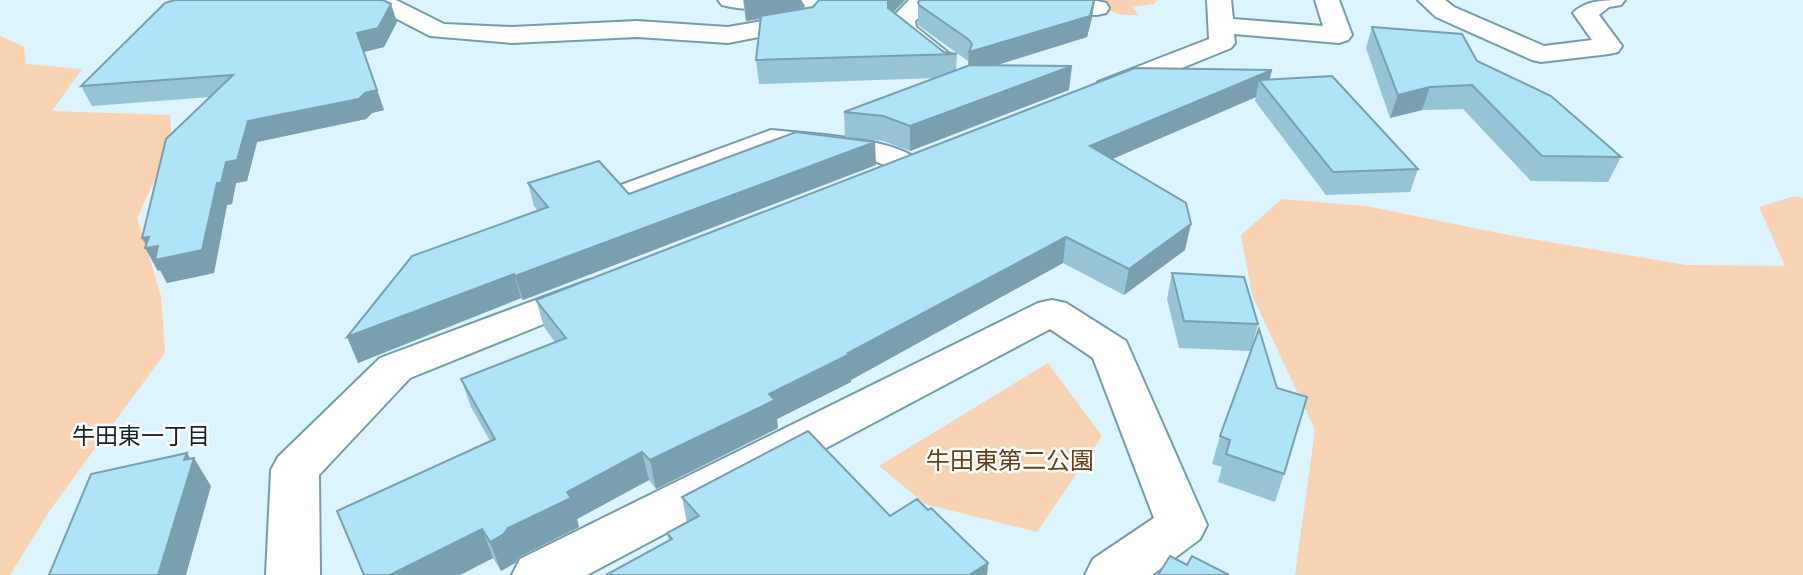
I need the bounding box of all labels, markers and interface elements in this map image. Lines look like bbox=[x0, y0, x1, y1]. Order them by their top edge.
district label: 牛田東一丁目 bbox=[72, 421, 210, 450]
park label: 牛田東第二公園 bbox=[926, 445, 1094, 476]

